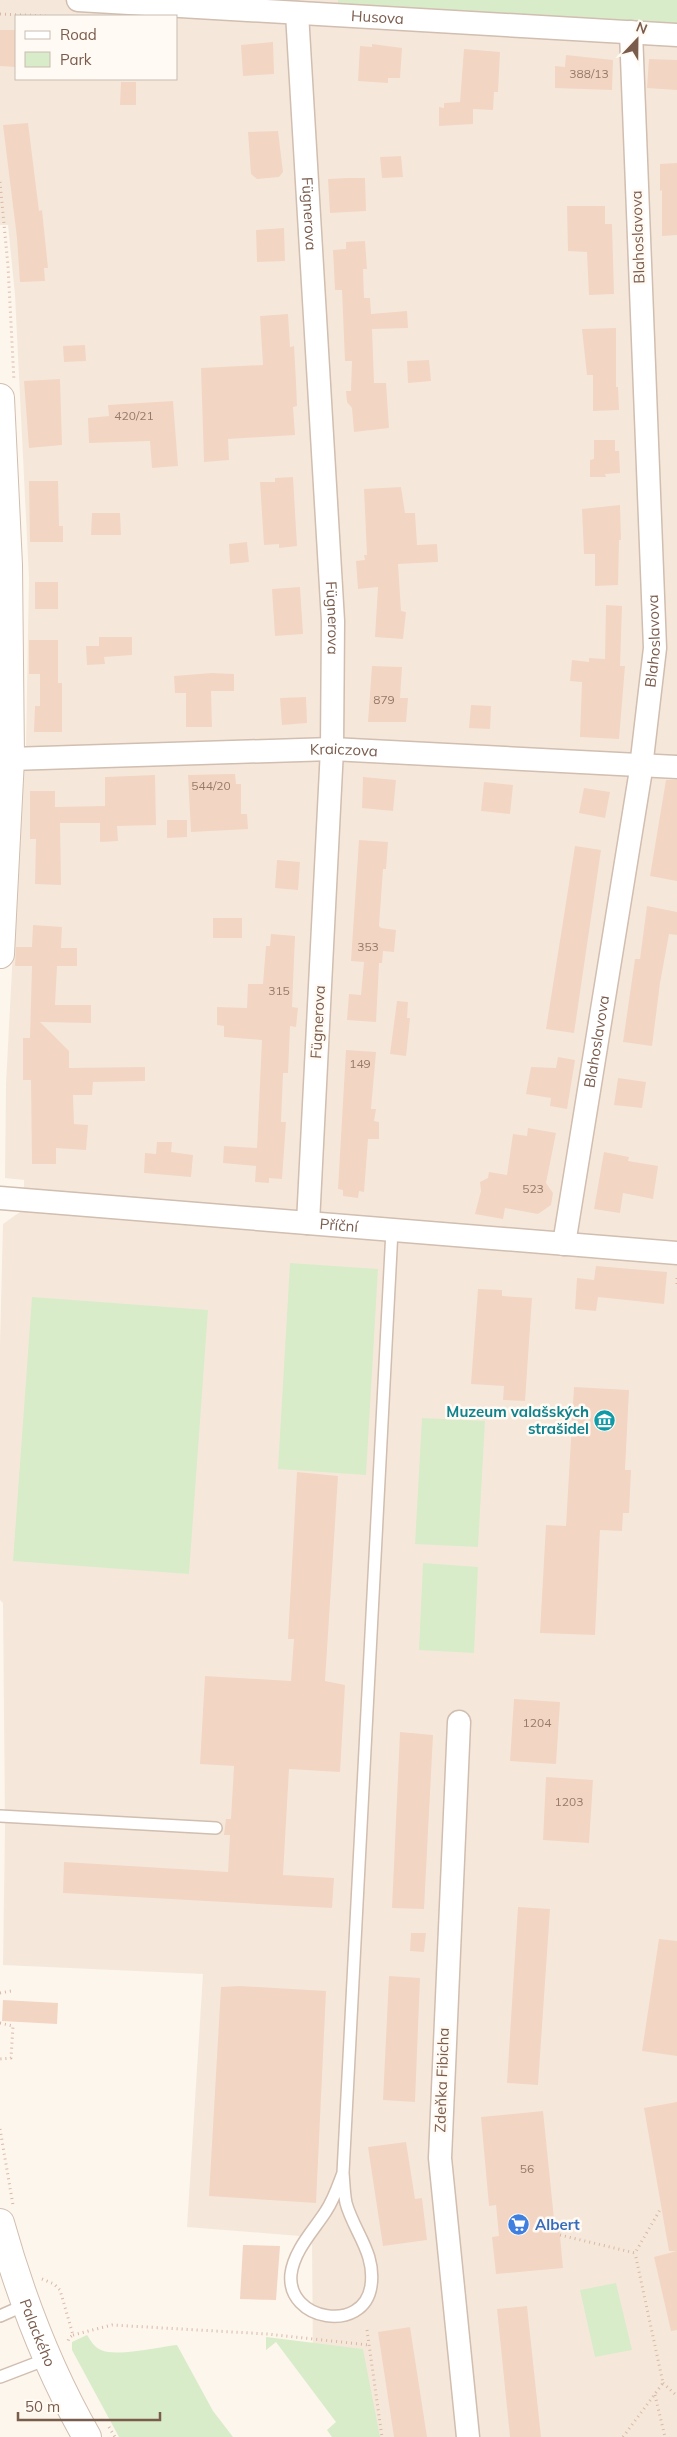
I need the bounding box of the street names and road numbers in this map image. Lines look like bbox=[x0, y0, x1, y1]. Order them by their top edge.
street label: Husova bbox=[351, 6, 404, 28]
street label: Fügnerova bbox=[298, 176, 321, 251]
street label: Blahoslavova bbox=[626, 190, 649, 284]
street label: Fügnerova bbox=[322, 581, 343, 655]
street label: Blahoslavova bbox=[640, 594, 664, 688]
street label: Kraiczova bbox=[310, 739, 378, 760]
street label: Fügnerova bbox=[306, 985, 329, 1059]
street label: Blahoslavova bbox=[580, 994, 613, 1089]
street label: Příční bbox=[319, 1214, 360, 1236]
street label: Zdeňka Fibicha bbox=[430, 2027, 453, 2133]
street label: Palackého bbox=[16, 2296, 60, 2370]

